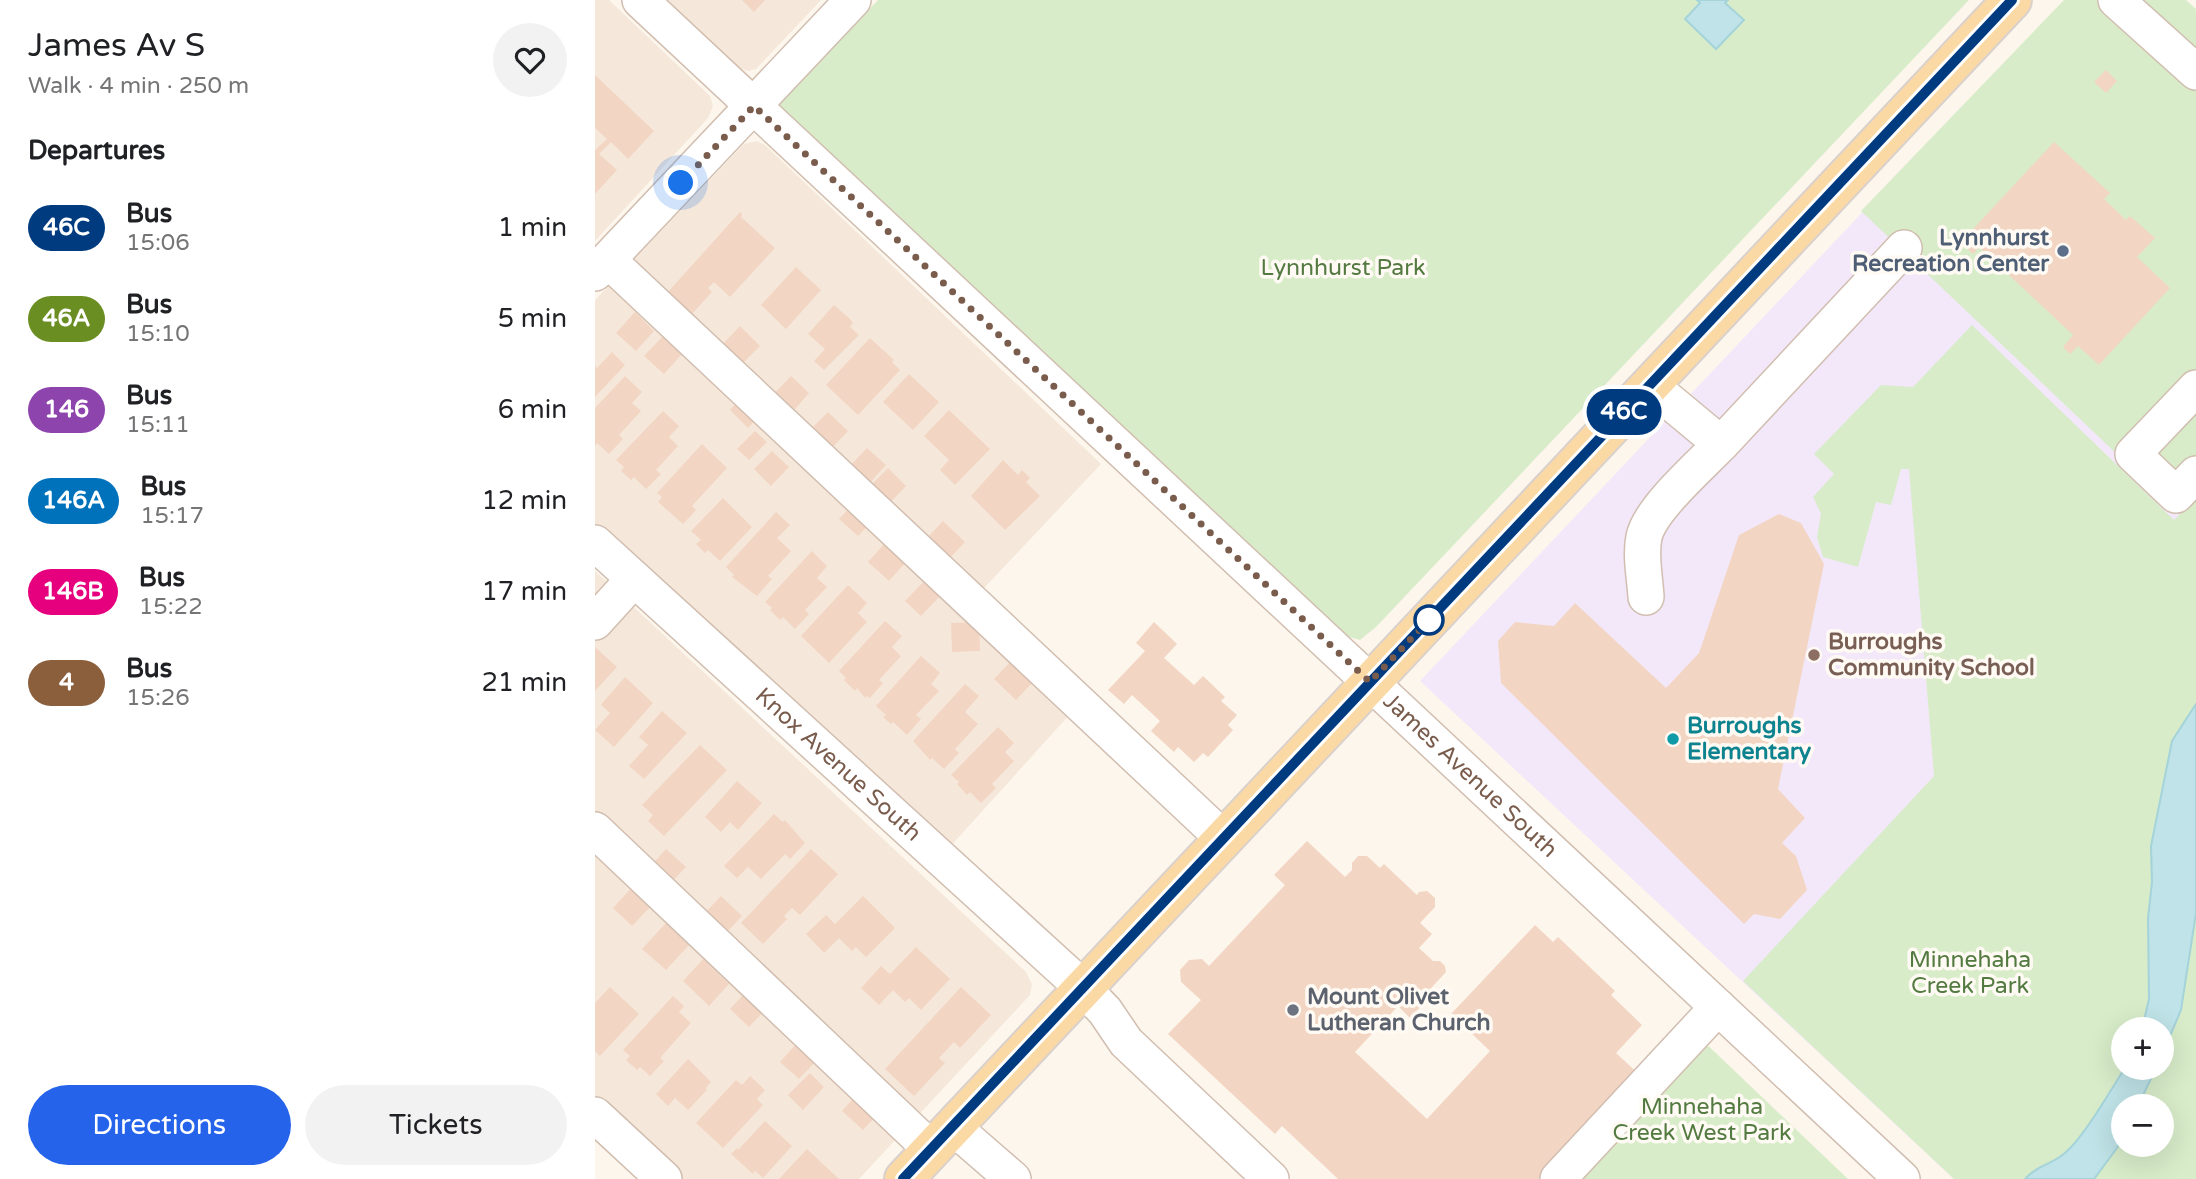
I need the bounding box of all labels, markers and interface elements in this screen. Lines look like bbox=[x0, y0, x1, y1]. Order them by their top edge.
button: heart bbox=[493, 23, 567, 97]
text: James Av S bbox=[28, 26, 205, 65]
text: Walk · 4 min · 250 m bbox=[28, 72, 249, 100]
text: Departures bbox=[28, 135, 165, 166]
your location bbox=[663, 165, 698, 200]
text: Bus bbox=[126, 198, 172, 229]
text: 1 min bbox=[498, 212, 567, 243]
text: 46C bbox=[43, 213, 90, 242]
place label: Lynnhurst Recreation Center bbox=[1852, 224, 2050, 278]
text: 15:06 bbox=[126, 229, 190, 257]
marker: Lynnhurst Recreation Center bbox=[2055, 243, 2071, 259]
park label: Lynnhurst Park bbox=[1260, 254, 1426, 282]
text: Bus bbox=[126, 289, 172, 320]
text: 5 min bbox=[498, 303, 567, 334]
text: 46A bbox=[42, 304, 91, 333]
text: 15:10 bbox=[126, 320, 190, 348]
text: Bus bbox=[126, 380, 172, 411]
line badge: 46C bbox=[1584, 389, 1664, 435]
text: 6 min bbox=[498, 394, 567, 425]
text: 146 bbox=[44, 395, 89, 424]
text: 46C bbox=[1601, 397, 1647, 426]
text: 15:11 bbox=[126, 411, 190, 439]
text: Bus bbox=[140, 471, 186, 502]
text: 12 min bbox=[481, 485, 567, 516]
text: 146A bbox=[42, 486, 105, 515]
text: 15:17 bbox=[140, 502, 204, 530]
text: Bus bbox=[139, 562, 185, 593]
text: 17 min bbox=[481, 576, 567, 607]
text: 146B bbox=[42, 577, 104, 606]
text: 15:22 bbox=[139, 593, 203, 621]
unlabelled marker bbox=[1414, 605, 1444, 635]
place label: Burroughs Community School bbox=[1828, 628, 2035, 682]
marker: Burroughs Community School bbox=[1806, 647, 1822, 663]
text: Bus bbox=[126, 653, 172, 684]
text: 21 min bbox=[481, 667, 567, 698]
text: 4 bbox=[59, 668, 74, 697]
street label: Knox Avenue South bbox=[749, 682, 927, 847]
text: 15:26 bbox=[126, 684, 190, 712]
street label: James Avenue South bbox=[1377, 687, 1563, 864]
place label: Burroughs Elementary bbox=[1687, 712, 1812, 766]
marker: Burroughs Elementary bbox=[1665, 731, 1681, 747]
park label: Minnehaha Creek Park bbox=[1909, 946, 2031, 1000]
place label: Mount Olivet Lutheran Church bbox=[1307, 983, 1490, 1037]
marker: Mount Olivet Lutheran Church bbox=[1285, 1002, 1301, 1018]
map controls bbox=[2111, 1017, 2174, 1157]
button: + bbox=[2111, 1017, 2174, 1080]
button: Directions bbox=[28, 1085, 291, 1165]
button: Tickets bbox=[305, 1085, 567, 1165]
park label: Minnehaha Creek West Park bbox=[1613, 1093, 1791, 1147]
button: − bbox=[2111, 1094, 2174, 1157]

